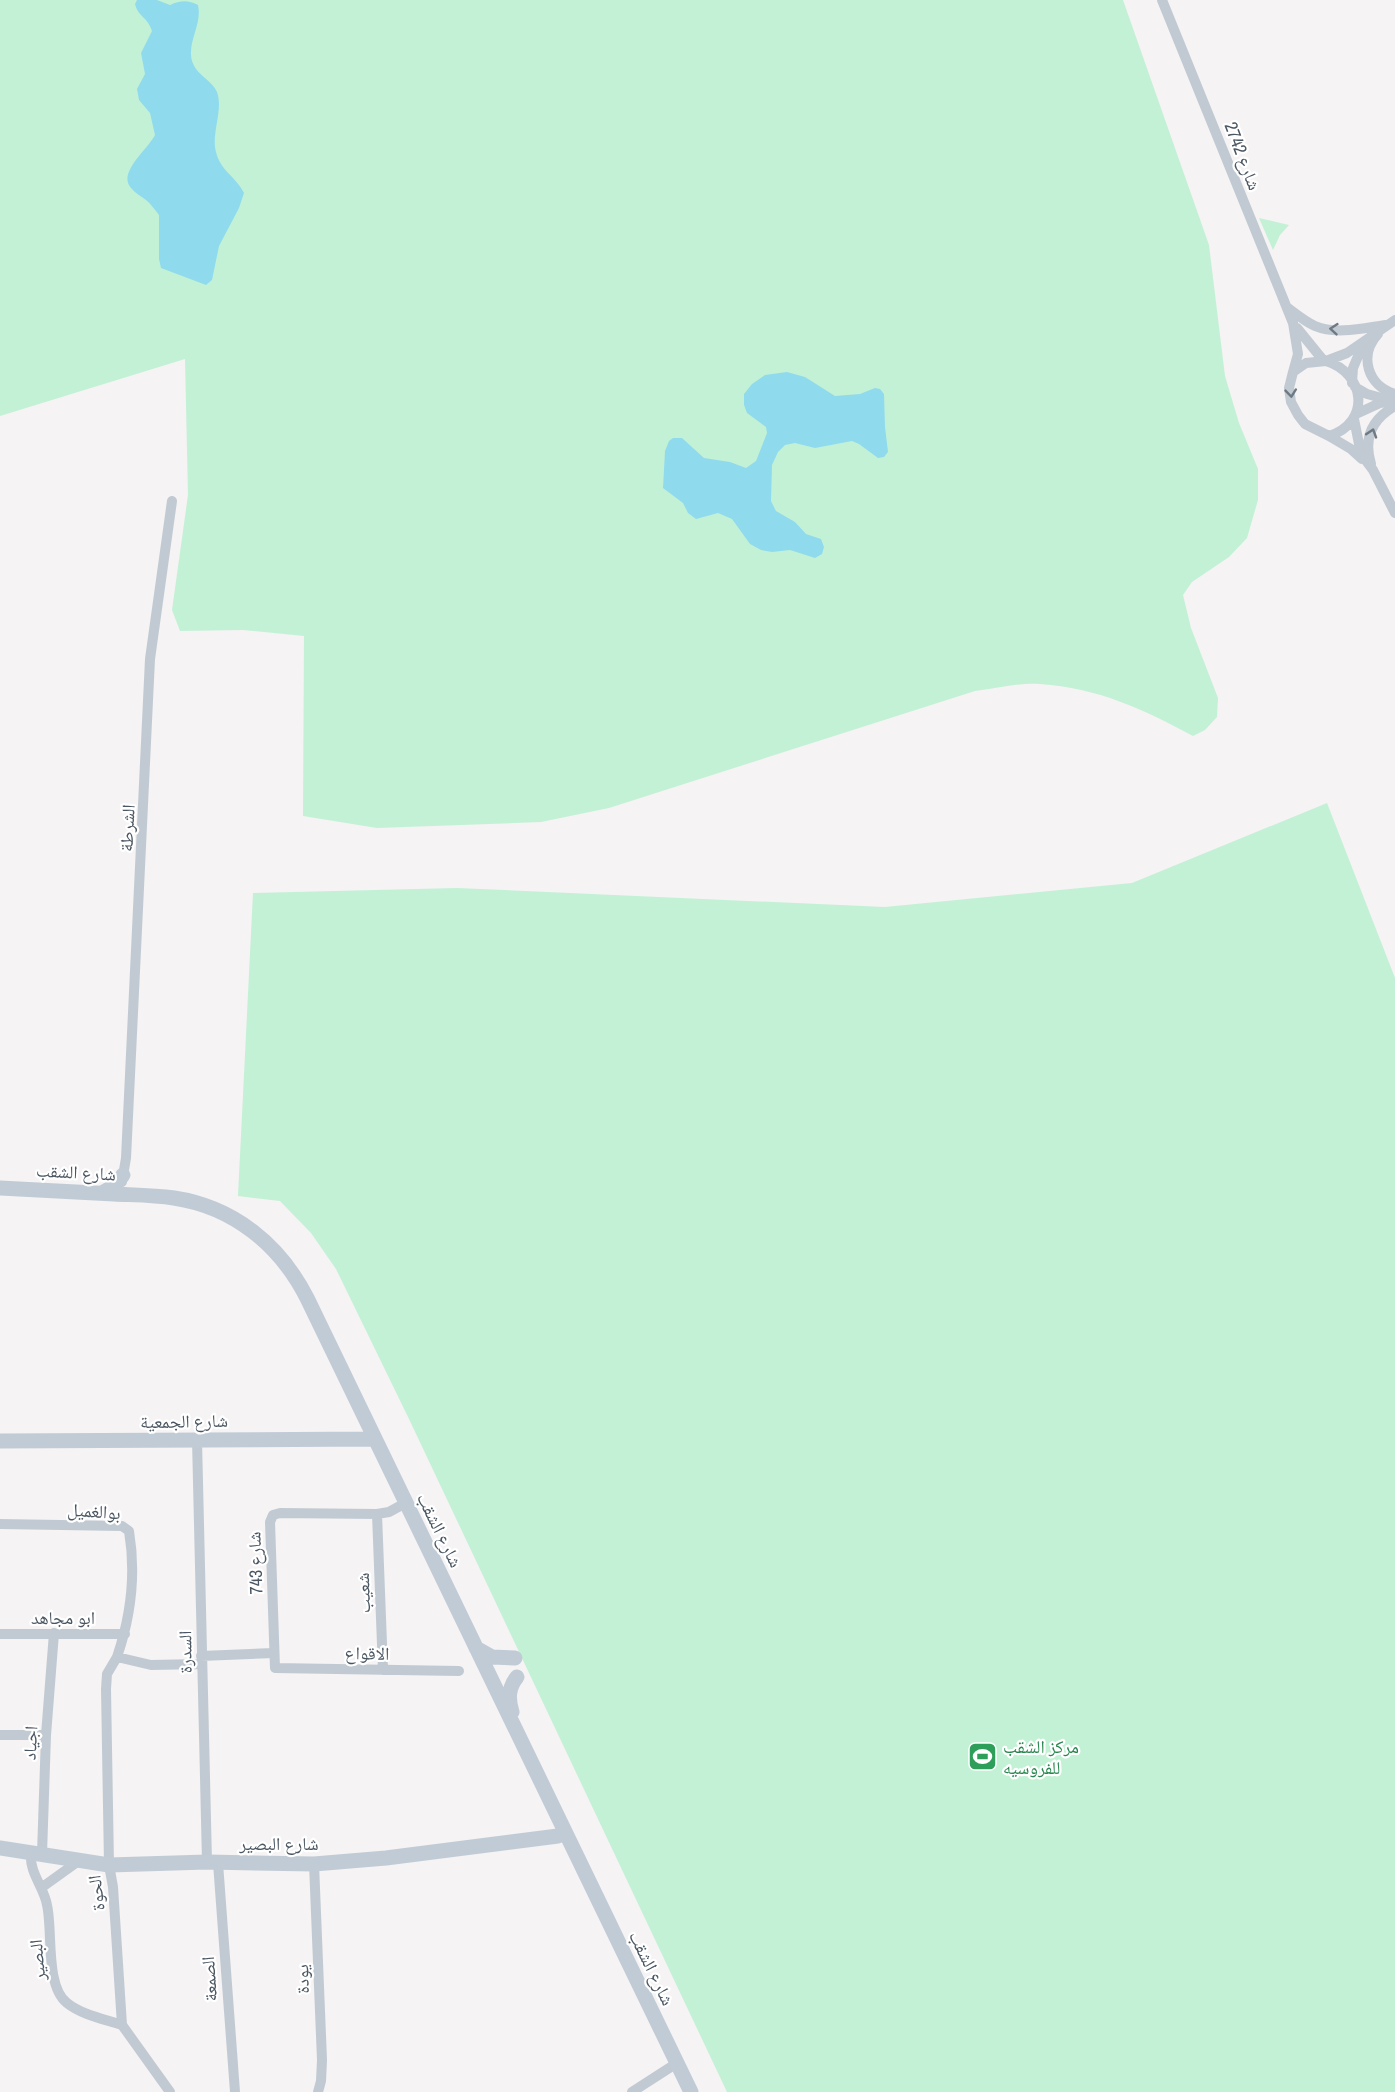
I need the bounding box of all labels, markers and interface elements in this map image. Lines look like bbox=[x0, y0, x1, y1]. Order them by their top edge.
street label: شارع 2742 bbox=[1219, 118, 1267, 194]
one-way arrow bbox=[1330, 323, 1339, 336]
one-way arrow bbox=[1284, 389, 1297, 398]
one-way arrow bbox=[1364, 429, 1377, 439]
street label: الشرطة bbox=[113, 804, 141, 852]
street label: شارع الشقب bbox=[35, 1157, 117, 1187]
street label: شارع الجمعية bbox=[140, 1408, 228, 1434]
street label: شارع الشقب bbox=[411, 1489, 469, 1571]
street label: بوالغميل bbox=[66, 1497, 122, 1525]
street label: شارع 743 bbox=[241, 1531, 269, 1595]
street label: شعيب bbox=[350, 1572, 376, 1614]
street label: ابو مجاهد bbox=[31, 1605, 95, 1630]
street label: السدرة bbox=[172, 1630, 198, 1674]
street label: الاقواع bbox=[344, 1640, 390, 1666]
street label: اجياد bbox=[17, 1725, 43, 1761]
place label: مركز الشقب للفروسيه bbox=[1003, 1734, 1079, 1780]
sports icon: مركز الشقب للفروسيه bbox=[966, 1740, 998, 1772]
street label: شارع البصير bbox=[238, 1831, 319, 1856]
street label: الحوة bbox=[81, 1874, 111, 1912]
street label: شارع الشقب bbox=[623, 1927, 681, 2009]
street label: البصير bbox=[23, 1938, 51, 1983]
street label: الصمعة bbox=[195, 1956, 223, 2002]
street label: يودة bbox=[289, 1964, 315, 1994]

